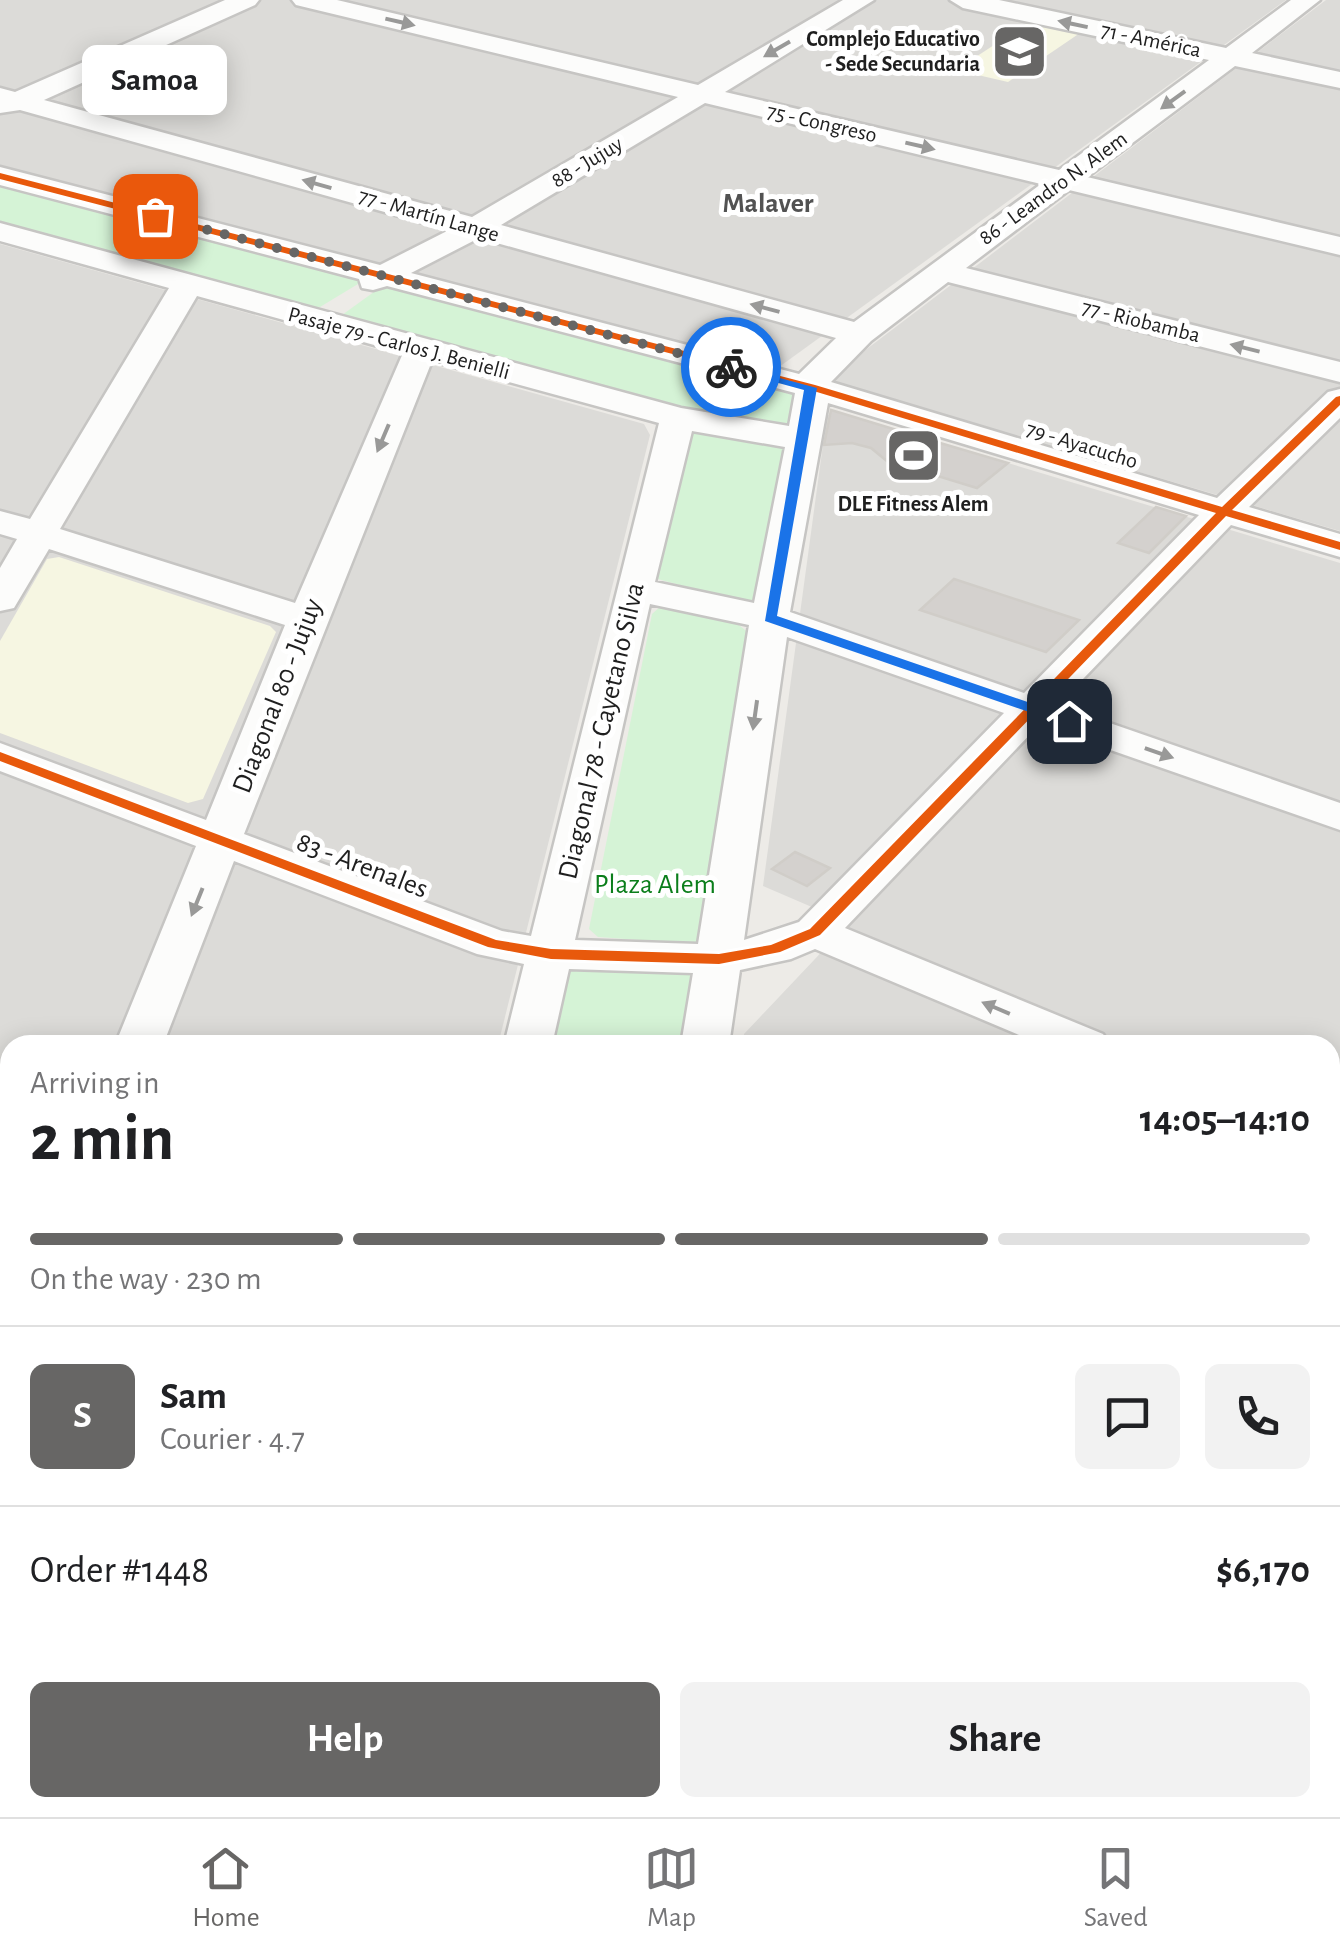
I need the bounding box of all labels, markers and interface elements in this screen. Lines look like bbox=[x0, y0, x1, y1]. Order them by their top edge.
one-way arrow bbox=[385, 15, 416, 30]
one-way arrow bbox=[1058, 15, 1089, 31]
street label: 71 - América bbox=[1099, 19, 1203, 61]
school or university icon: Complejo Educativo - Sede Secundaria bbox=[989, 22, 1049, 82]
place label: Complejo Educativo - Sede Secundaria bbox=[806, 28, 980, 75]
one-way arrow bbox=[763, 40, 791, 58]
callout: Samoa bbox=[82, 46, 228, 116]
text: Samoa bbox=[111, 64, 198, 96]
one-way arrow bbox=[1160, 90, 1186, 109]
street label: 75 - Congreso bbox=[765, 100, 879, 146]
street label: 86 - Leandro N. Alem bbox=[975, 127, 1131, 249]
street label: 88 - Jujuy bbox=[548, 132, 627, 192]
one-way arrow bbox=[905, 139, 936, 154]
pin bbox=[113, 174, 198, 259]
one-way arrow bbox=[301, 175, 332, 191]
street label: 77 - Martín Lange bbox=[356, 184, 502, 246]
icon: bag bbox=[128, 189, 183, 244]
district label: Malaver bbox=[722, 190, 814, 218]
street label: 77 - Riobamba bbox=[1080, 296, 1202, 346]
one-way arrow bbox=[749, 300, 780, 315]
street label: Pasaje 79 - Carlos J. Benielli bbox=[286, 303, 512, 383]
courier bbox=[681, 317, 781, 417]
icon: bike bbox=[704, 340, 759, 395]
one-way arrow bbox=[1229, 340, 1260, 355]
street label: 79 - Ayacucho bbox=[1024, 418, 1140, 472]
one-way arrow bbox=[375, 423, 391, 453]
sports icon: DLE Fitness Alem bbox=[883, 426, 943, 486]
place label: DLE Fitness Alem bbox=[837, 493, 989, 515]
street label: Diagonal 78 - Cayetano Silva bbox=[554, 580, 650, 882]
street label: Diagonal 80 - Jujuy bbox=[228, 595, 328, 797]
pin bbox=[1027, 679, 1112, 764]
icon: home bbox=[1042, 694, 1097, 749]
one-way arrow bbox=[747, 699, 763, 731]
one-way arrow bbox=[1145, 746, 1175, 761]
street label: 83 - Arenales bbox=[293, 828, 431, 904]
park label: Plaza Alem bbox=[594, 871, 716, 899]
one-way arrow bbox=[188, 887, 204, 917]
one-way arrow bbox=[981, 999, 1011, 1015]
text: Arriving in bbox=[30, 1067, 159, 1099]
text: 14:05–14:10 bbox=[1140, 1101, 1310, 1139]
text: 2 min bbox=[30, 1107, 174, 1172]
text: On the way · 230 m bbox=[30, 1263, 262, 1295]
button: chat bbox=[1075, 1364, 1180, 1469]
button: phone bbox=[1205, 1364, 1310, 1469]
text: Sam bbox=[160, 1378, 227, 1416]
text: S bbox=[73, 1397, 92, 1435]
text: Courier · 4.7 bbox=[160, 1423, 305, 1455]
text: Order #1448 bbox=[30, 1552, 209, 1590]
text: $6,170 bbox=[1216, 1552, 1310, 1590]
button: Help bbox=[30, 1682, 660, 1797]
button: Share bbox=[680, 1682, 1310, 1797]
tab: Home bbox=[192, 1841, 260, 1935]
tab: Map bbox=[644, 1841, 699, 1935]
tab: Saved bbox=[1084, 1841, 1148, 1935]

